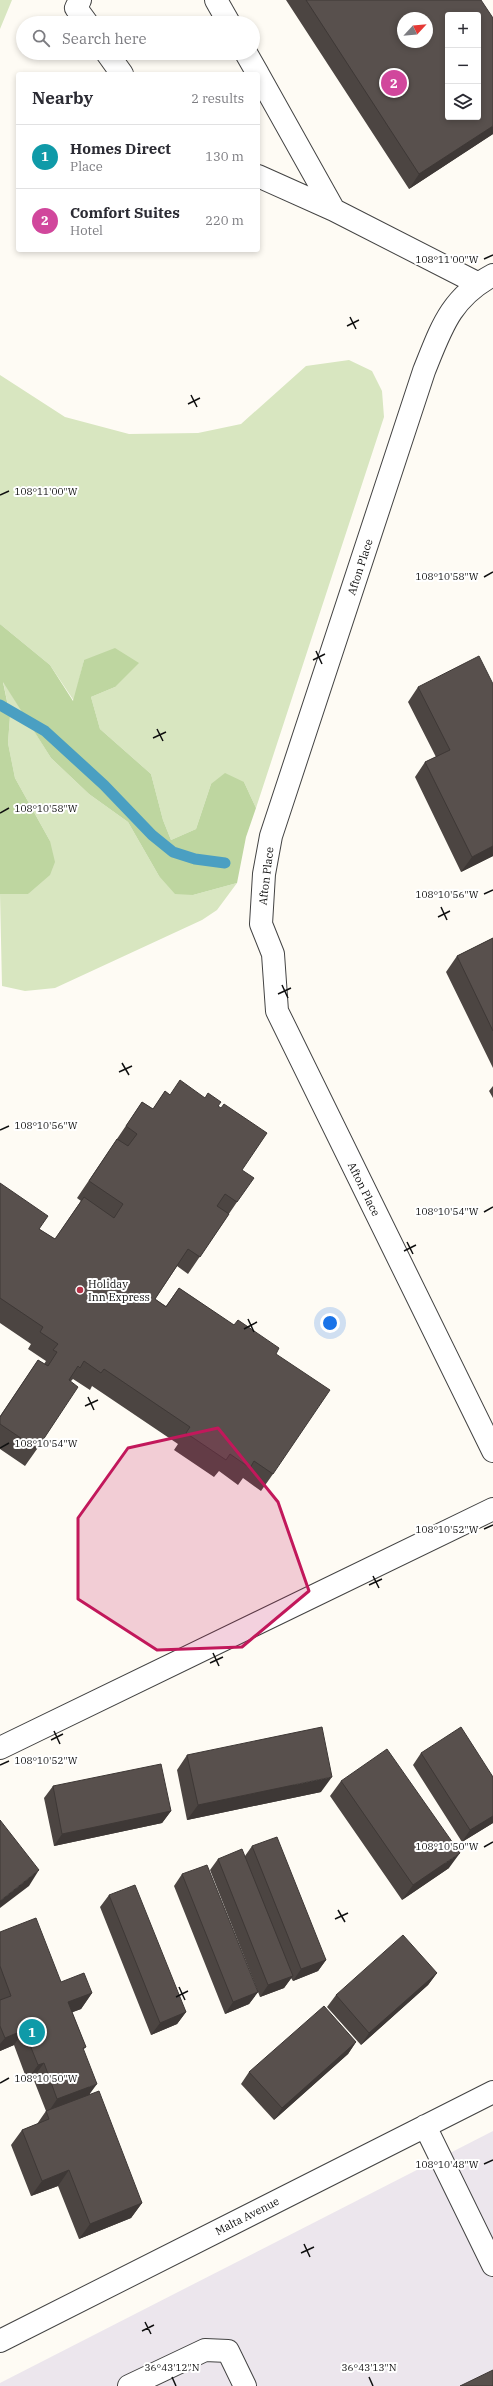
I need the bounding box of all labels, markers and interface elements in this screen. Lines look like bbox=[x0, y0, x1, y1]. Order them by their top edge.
north arrow bbox=[397, 12, 433, 48]
map controls bbox=[445, 12, 481, 120]
button: + bbox=[445, 12, 481, 48]
search box bbox=[16, 16, 260, 60]
icon: search bbox=[30, 27, 52, 49]
text: Search here bbox=[62, 29, 147, 48]
button: − bbox=[445, 48, 481, 84]
pin: 2 bbox=[381, 68, 407, 98]
button: layers bbox=[445, 84, 481, 120]
text: Nearby bbox=[32, 87, 93, 109]
text: 2 results bbox=[191, 90, 244, 107]
text: Homes Direct bbox=[70, 139, 171, 158]
text: 1 bbox=[41, 148, 49, 165]
text: 130 m bbox=[205, 148, 244, 165]
text: Place bbox=[70, 158, 103, 175]
text: Comfort Suites bbox=[70, 203, 180, 222]
text: 2 bbox=[41, 212, 49, 229]
text: 220 m bbox=[205, 212, 244, 229]
text: Hotel bbox=[70, 222, 103, 239]
text: 108°11'00"W bbox=[415, 253, 479, 266]
text: 108°11'00"W bbox=[14, 485, 78, 498]
street label: Afton Place bbox=[344, 537, 376, 597]
text: 108°10'58"W bbox=[415, 570, 479, 583]
text: 108°10'58"W bbox=[14, 802, 78, 815]
street label: Afton Place bbox=[255, 846, 277, 906]
text: 108°10'56"W bbox=[415, 888, 479, 901]
text: 108°10'56"W bbox=[14, 1119, 78, 1132]
street label: Afton Place bbox=[345, 1160, 383, 1219]
text: 108°10'54"W bbox=[415, 1205, 479, 1218]
place label: Holiday Inn Express bbox=[88, 1277, 150, 1304]
marker: Holiday Inn Express bbox=[75, 1285, 85, 1295]
your location bbox=[320, 1313, 340, 1333]
text: 108°10'54"W bbox=[14, 1437, 78, 1450]
text: 108°10'52"W bbox=[415, 1523, 479, 1536]
text: 108°10'52"W bbox=[14, 1754, 78, 1767]
text: 108°10'50"W bbox=[415, 1840, 479, 1853]
pin: 1 bbox=[19, 2017, 45, 2047]
text: 108°10'50"W bbox=[14, 2072, 78, 2085]
text: 108°10'48"W bbox=[415, 2158, 479, 2171]
street label: Malta Avenue bbox=[213, 2194, 281, 2238]
text: 36°43'12"N bbox=[145, 2361, 200, 2374]
text: 36°43'13"N bbox=[342, 2361, 397, 2374]

